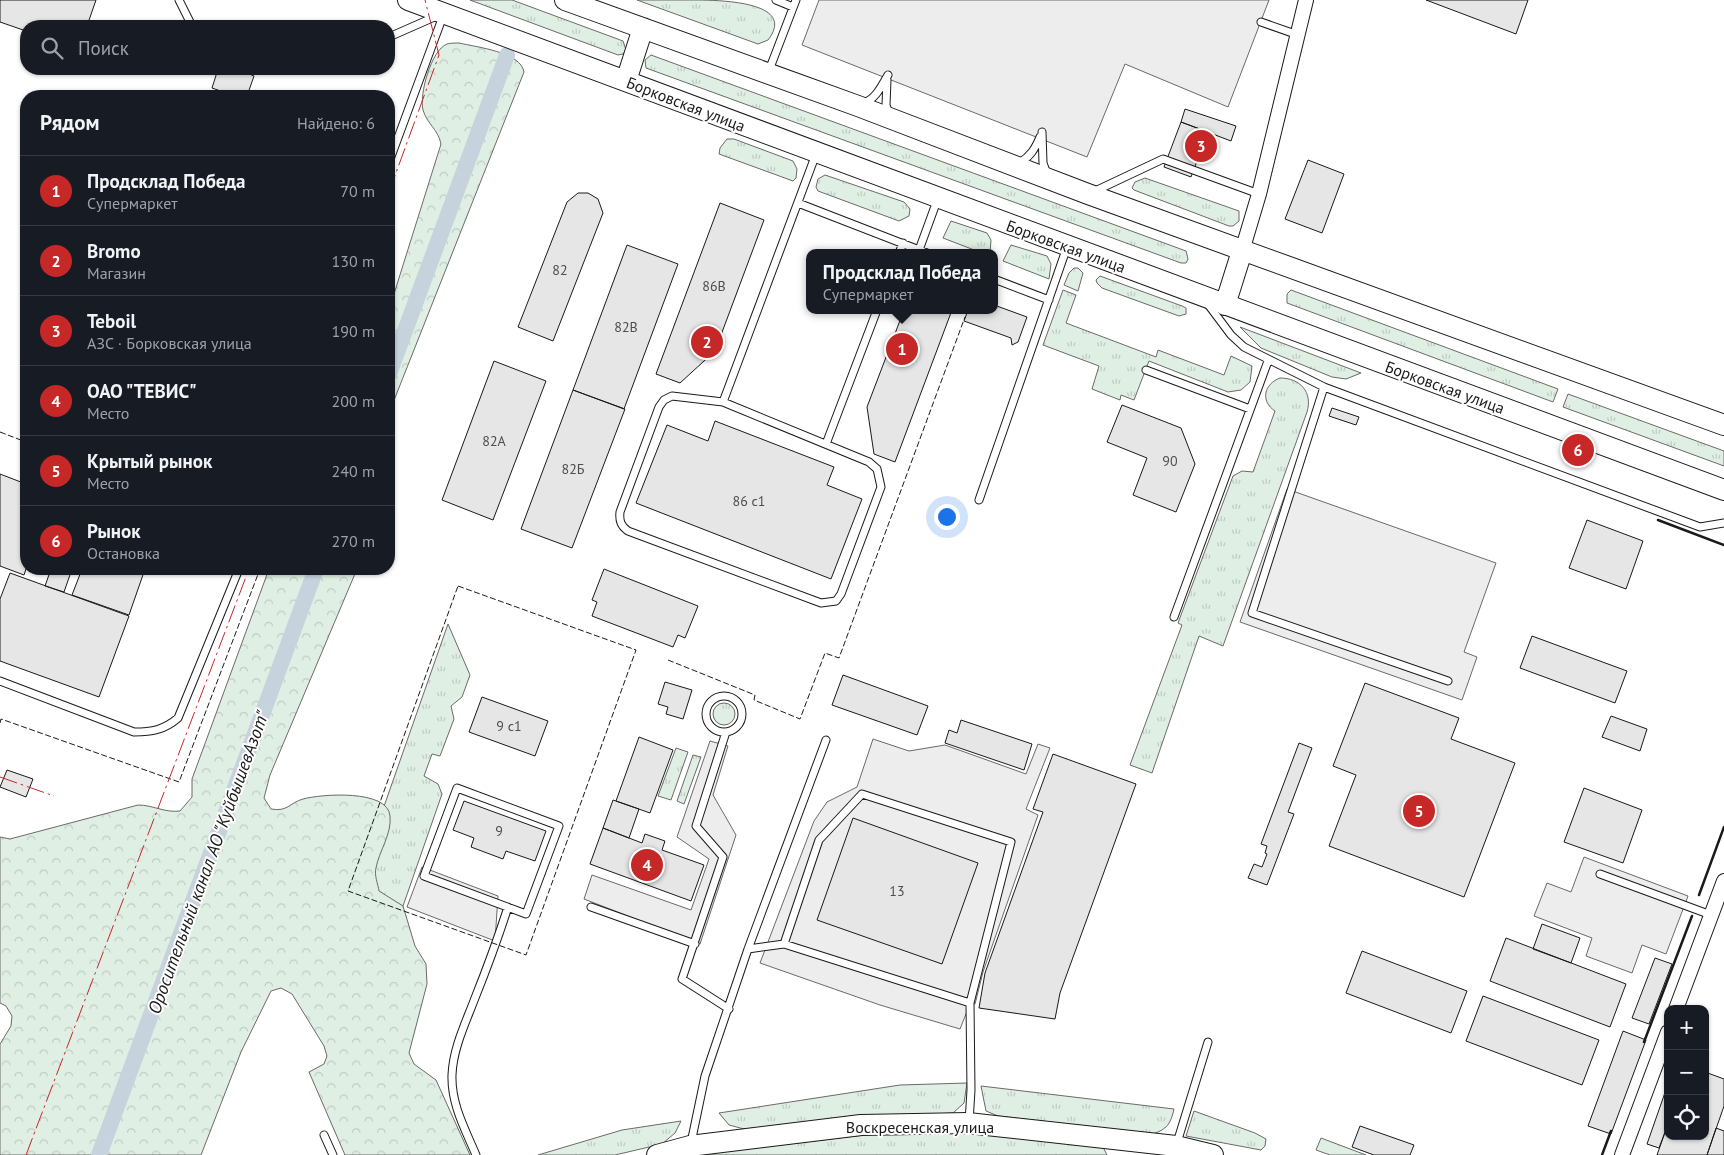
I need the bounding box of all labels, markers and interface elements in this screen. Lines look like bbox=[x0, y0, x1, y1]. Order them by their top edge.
search box bbox=[20, 20, 395, 75]
icon: search bbox=[38, 34, 66, 62]
text: Поиск bbox=[78, 36, 129, 60]
street label: Борковская улица bbox=[624, 72, 748, 136]
text: Рядом bbox=[40, 109, 99, 136]
text: Найдено: 6 bbox=[297, 113, 375, 133]
pin: 3 bbox=[1185, 127, 1217, 165]
text: Продсклад Победа bbox=[87, 169, 246, 193]
text: 1 bbox=[51, 181, 61, 201]
text: 70 m bbox=[340, 181, 375, 201]
text: Супермаркет bbox=[87, 193, 178, 213]
street label: Борковская улица bbox=[1004, 215, 1128, 277]
text: Bromo bbox=[87, 239, 141, 263]
popup bbox=[806, 249, 998, 314]
text: 2 bbox=[51, 251, 61, 271]
text: 130 m bbox=[332, 251, 375, 271]
text: Продсклад Победа bbox=[823, 260, 981, 284]
house number: 82 bbox=[552, 261, 568, 279]
text: Магазин bbox=[87, 263, 146, 283]
house number: 86В bbox=[702, 277, 726, 295]
text: Супермаркет bbox=[823, 284, 913, 304]
text: Teboil bbox=[87, 309, 136, 333]
house number: 82В bbox=[614, 318, 638, 336]
text: 3 bbox=[51, 321, 61, 341]
text: 190 m bbox=[332, 321, 375, 341]
pin: 2 bbox=[691, 323, 723, 361]
pin: 1 bbox=[886, 330, 918, 368]
text: АЗС · Борковская улица bbox=[87, 333, 252, 353]
street label: Борковская улица bbox=[1383, 356, 1507, 418]
text: ОАО "ТЕВИС" bbox=[87, 379, 197, 403]
text: 4 bbox=[51, 391, 61, 411]
text: 200 m bbox=[332, 391, 375, 411]
text: Место bbox=[87, 403, 129, 423]
pin: 6 bbox=[1562, 431, 1594, 469]
house number: 82А bbox=[482, 432, 507, 450]
text: Крытый рынок bbox=[87, 449, 212, 473]
house number: 90 bbox=[1162, 452, 1178, 470]
house number: 82Б bbox=[562, 460, 585, 478]
text: 5 bbox=[51, 461, 61, 481]
text: 240 m bbox=[332, 461, 375, 481]
text: Место bbox=[87, 473, 129, 493]
house number: 86 c1 bbox=[733, 492, 765, 510]
your location bbox=[934, 504, 960, 530]
text: Рынок bbox=[87, 519, 141, 543]
text: 6 bbox=[51, 531, 61, 551]
text: 270 m bbox=[332, 531, 375, 551]
text: Остановка bbox=[87, 543, 160, 563]
water label: Оросительный канал АО "КуйбышевАзот" bbox=[142, 707, 274, 1017]
house number: 9 с1 bbox=[496, 717, 522, 735]
pin: 5 bbox=[1403, 792, 1435, 830]
house number: 9 bbox=[495, 822, 503, 840]
pin: 4 bbox=[631, 846, 663, 884]
house number: 13 bbox=[889, 882, 905, 900]
map controls bbox=[1664, 1005, 1709, 1140]
button: + bbox=[1664, 1005, 1709, 1050]
button: − bbox=[1664, 1050, 1709, 1095]
button: locate bbox=[1664, 1095, 1709, 1140]
street label: Воскресенская улица bbox=[846, 1117, 994, 1137]

